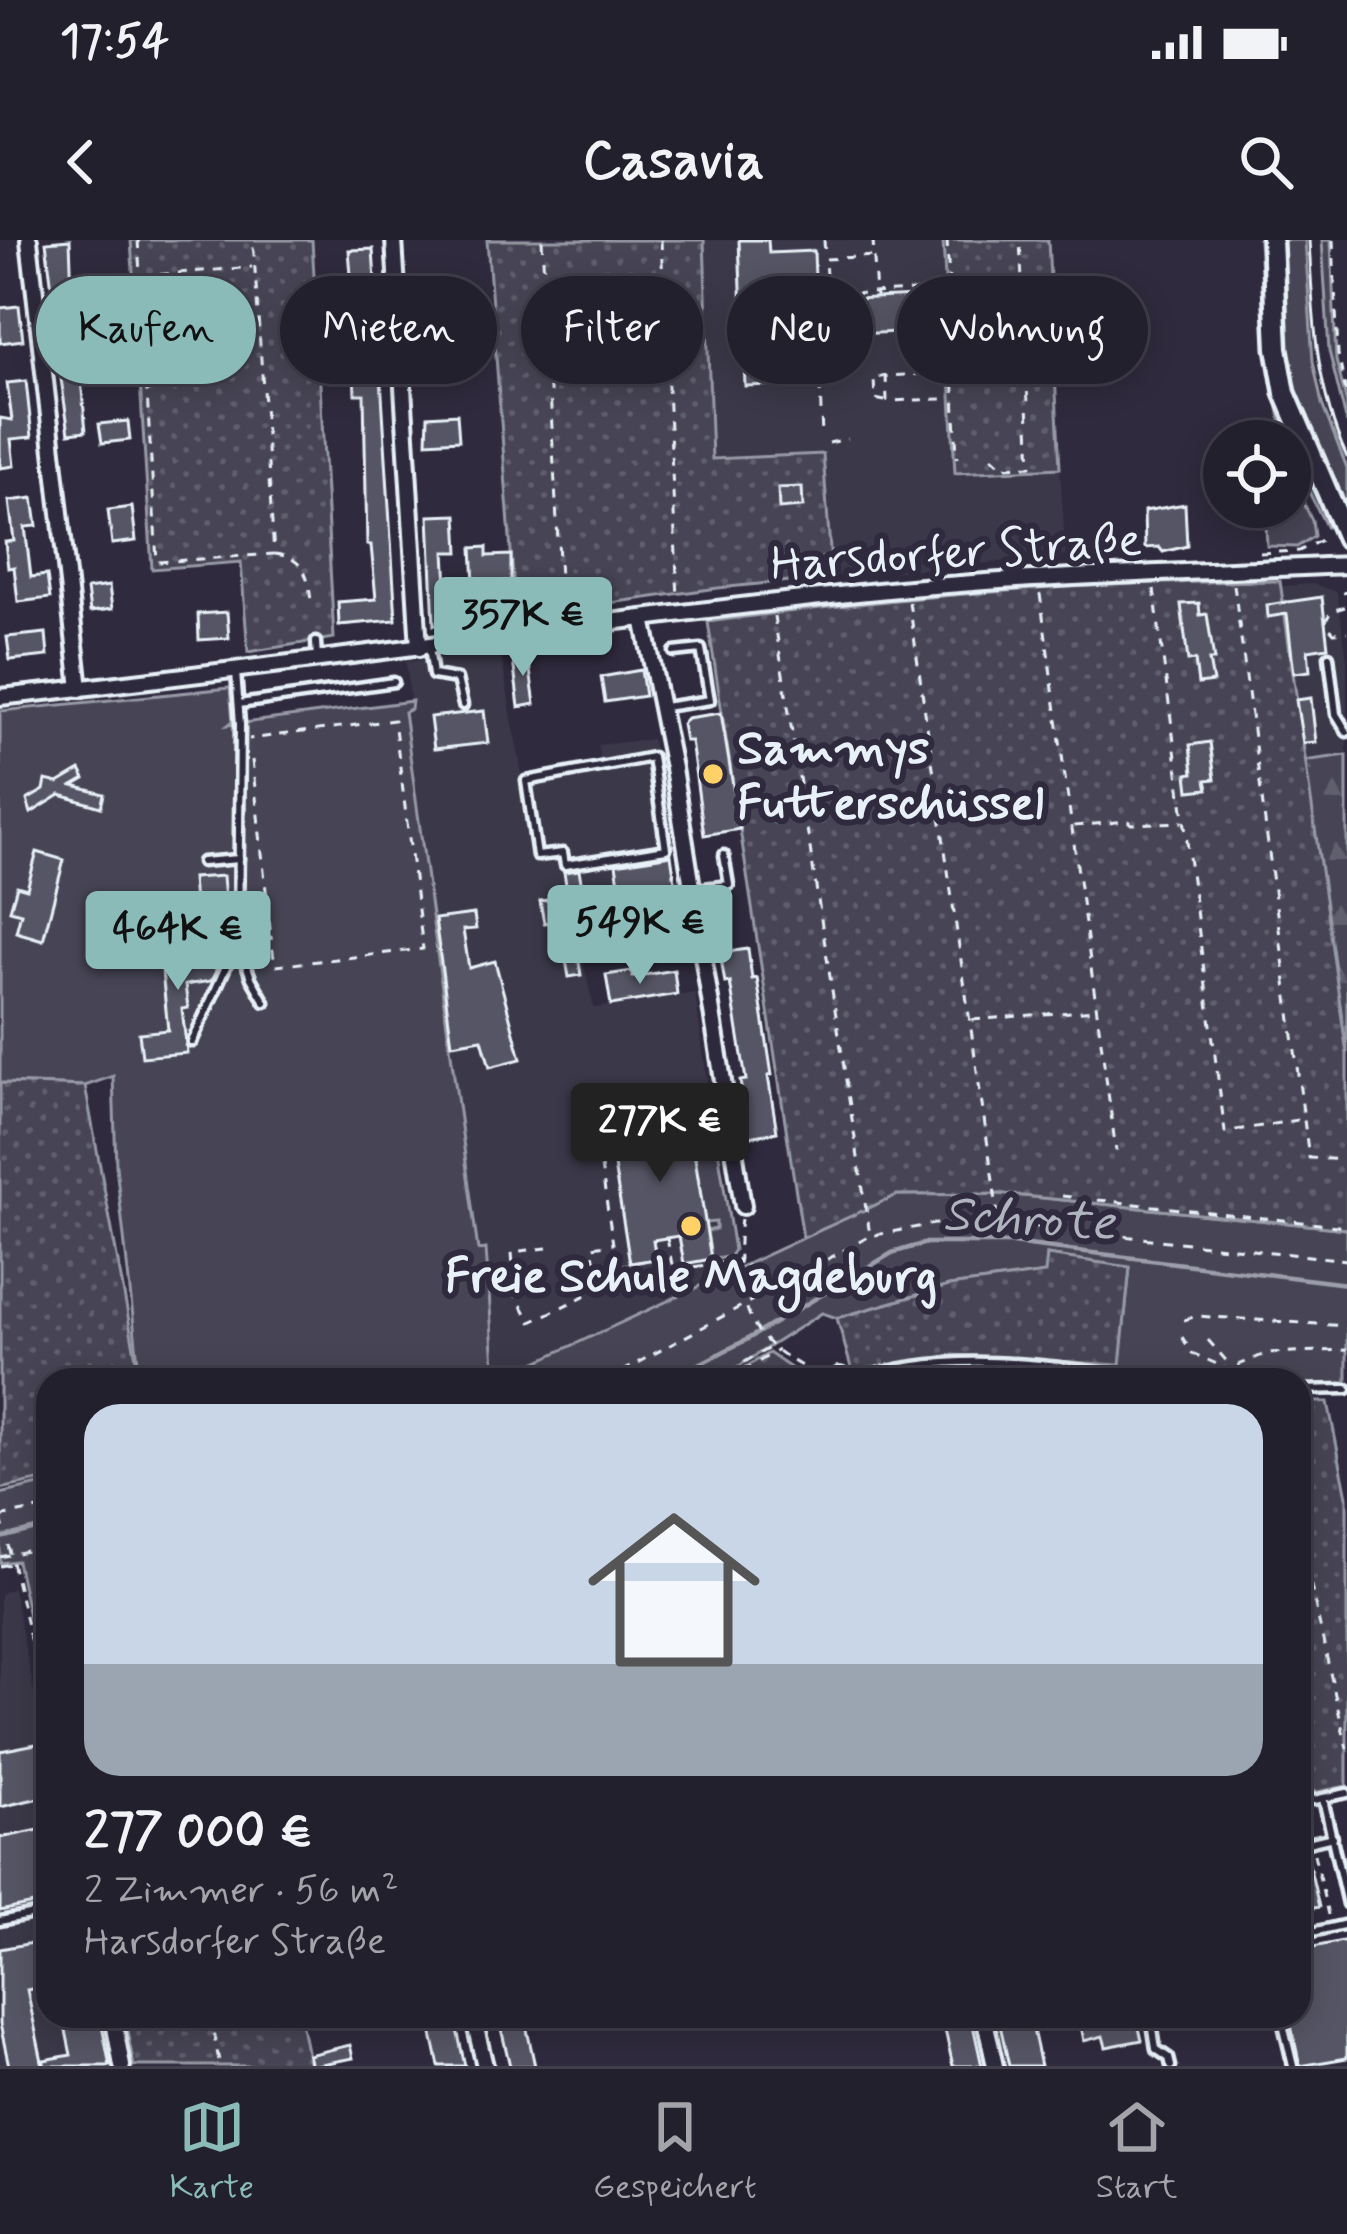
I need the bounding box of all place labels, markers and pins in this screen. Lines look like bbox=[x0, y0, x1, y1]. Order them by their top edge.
pin: 357K € bbox=[425, 577, 621, 679]
place label: Sammys Futterschüssel bbox=[737, 718, 1044, 836]
marker: Sammys Futterschüssel bbox=[700, 761, 726, 787]
pin: 549K € bbox=[542, 885, 738, 987]
pin: 464K € bbox=[80, 891, 276, 993]
pin: 277K € bbox=[562, 1083, 758, 1185]
marker: Freie Schule Magdeburg bbox=[678, 1213, 704, 1239]
place label: Freie Schule Magdeburg bbox=[445, 1246, 937, 1313]

